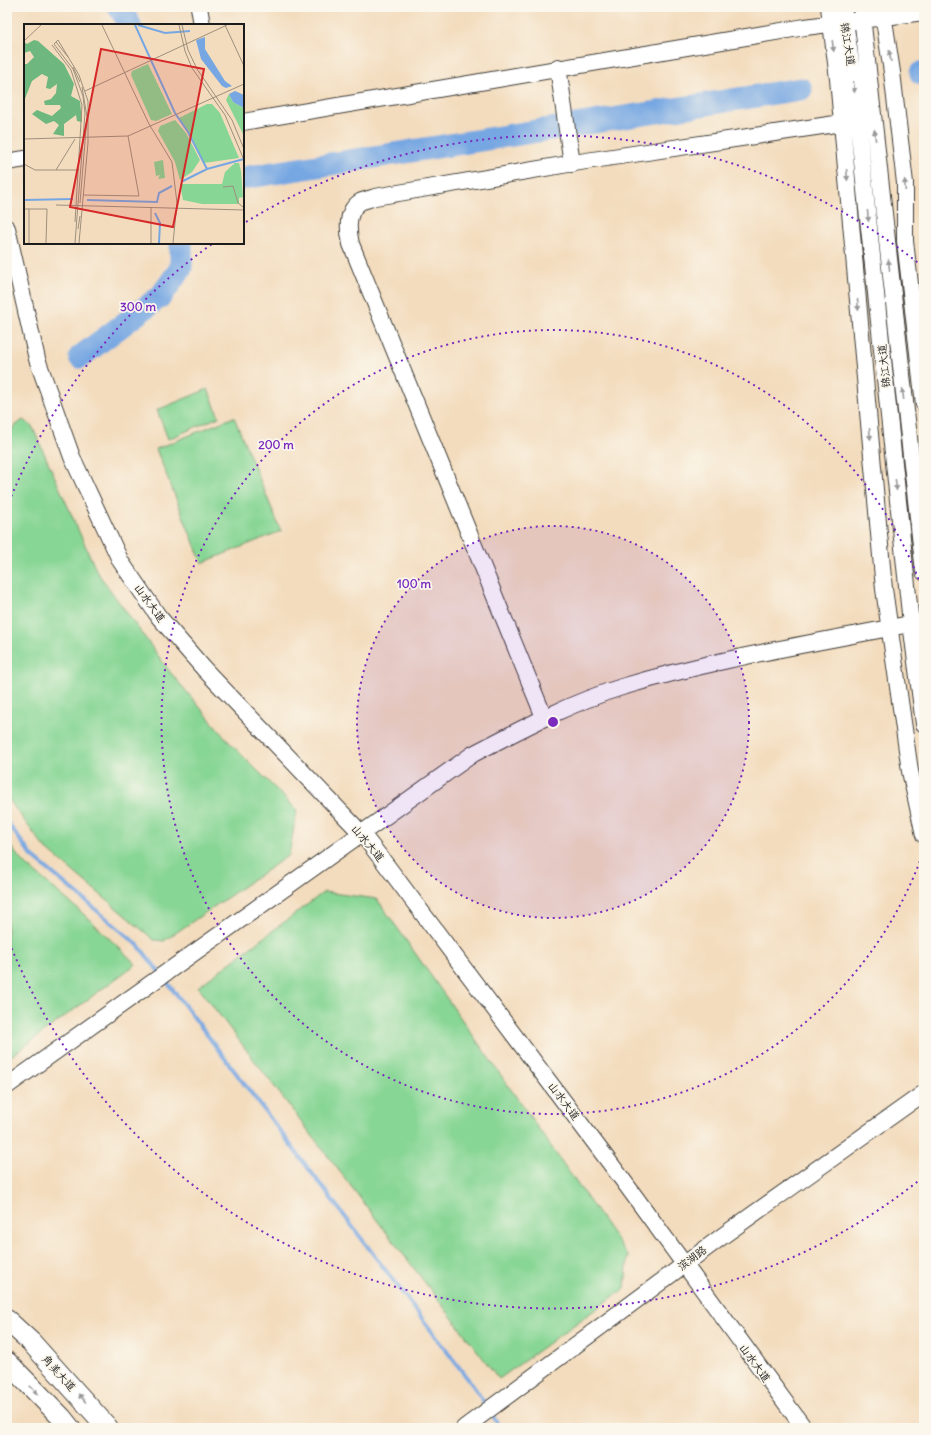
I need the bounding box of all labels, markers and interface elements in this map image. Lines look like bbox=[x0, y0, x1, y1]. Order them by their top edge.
street label: 锦江大道 bbox=[838, 21, 858, 67]
inset map bbox=[24, 24, 244, 244]
one-way arrow bbox=[830, 40, 836, 52]
one-way arrow bbox=[887, 49, 893, 62]
one-way arrow bbox=[851, 81, 858, 93]
one-way arrow bbox=[872, 129, 879, 141]
one-way arrow bbox=[843, 169, 850, 181]
one-way arrow bbox=[902, 178, 908, 191]
one-way arrow bbox=[865, 210, 872, 222]
one-way arrow bbox=[886, 258, 892, 271]
one-way arrow bbox=[855, 298, 862, 311]
text: 300 m bbox=[120, 299, 156, 314]
street label: 锦江大道 bbox=[875, 343, 893, 389]
one-way arrow bbox=[900, 388, 907, 400]
one-way arrow bbox=[867, 428, 873, 440]
text: 200 m bbox=[258, 437, 294, 452]
one-way arrow bbox=[893, 479, 900, 491]
text: 100 m bbox=[397, 576, 431, 591]
street label: 山水大道 bbox=[131, 581, 169, 625]
centre of rings bbox=[546, 715, 560, 729]
street label: 山水大道 bbox=[348, 822, 388, 864]
street label: 山水大道 bbox=[545, 1079, 583, 1123]
street label: 滨湖路 bbox=[675, 1242, 709, 1274]
street label: 山水大道 bbox=[736, 1341, 774, 1385]
street label: 角美大道 bbox=[39, 1352, 79, 1394]
one-way arrow bbox=[29, 1385, 39, 1395]
one-way arrow bbox=[78, 1393, 87, 1403]

